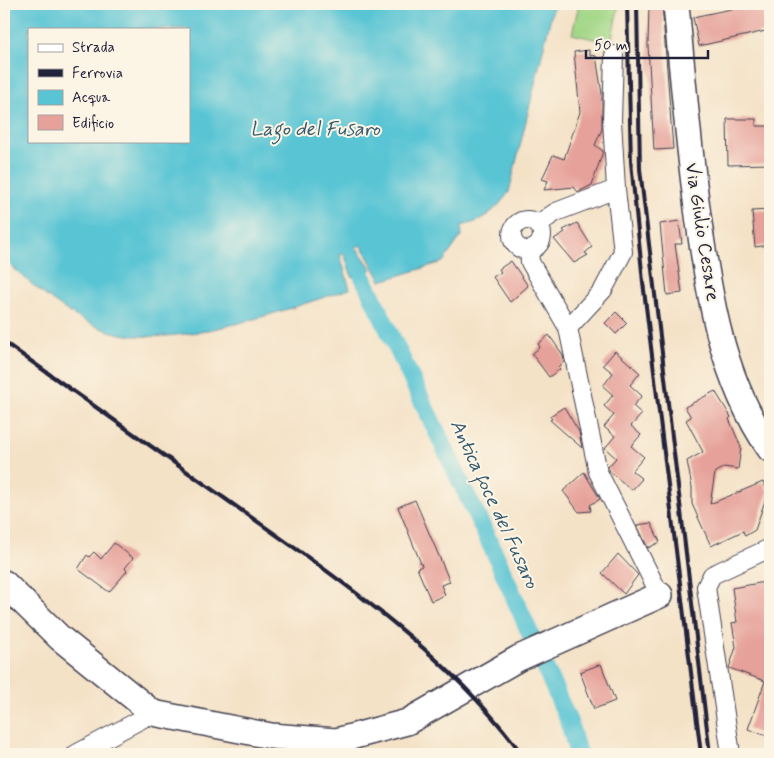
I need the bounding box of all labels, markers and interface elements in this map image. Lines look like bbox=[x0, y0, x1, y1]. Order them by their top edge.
legend bbox=[28, 28, 190, 142]
scale bar bbox=[586, 28, 709, 60]
text: 50 m bbox=[594, 36, 628, 56]
text: Strada bbox=[72, 38, 115, 58]
text: Ferrovia bbox=[72, 64, 123, 84]
text: Acqua bbox=[72, 88, 111, 108]
text: Edificio bbox=[72, 114, 114, 134]
water label: Lago del Fusaro bbox=[250, 116, 381, 145]
street label: Via Giulio Cesare bbox=[679, 161, 725, 303]
water label: Antica foce del Fusaro bbox=[442, 415, 545, 594]

